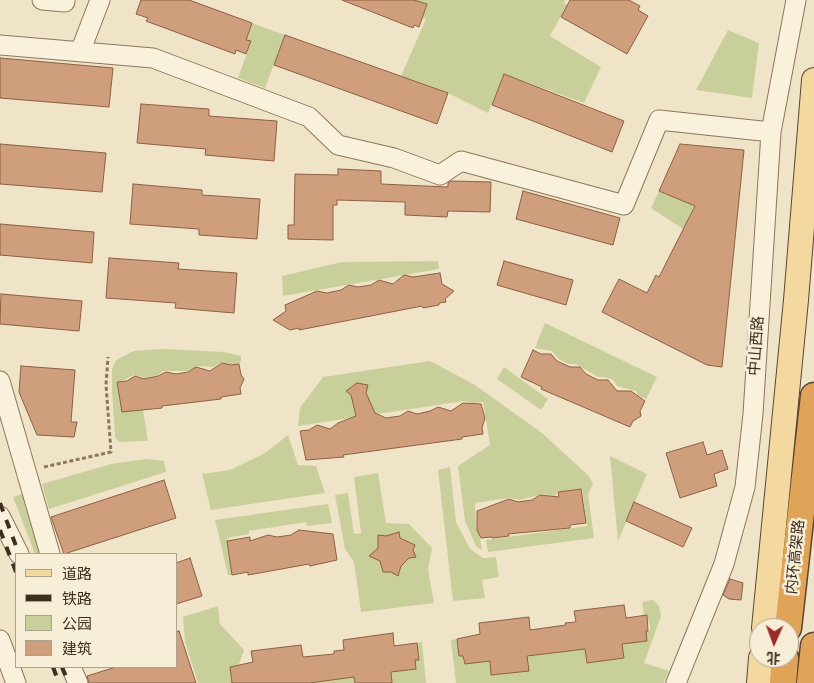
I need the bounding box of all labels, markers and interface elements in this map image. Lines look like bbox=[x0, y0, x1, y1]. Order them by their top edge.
street label: 中山西路 bbox=[746, 315, 768, 377]
street label: 内环高架路 bbox=[783, 519, 809, 595]
legend bbox=[15, 553, 178, 668]
text: 道路 bbox=[62, 566, 92, 582]
text: 铁路 bbox=[62, 591, 92, 607]
text: 公园 bbox=[62, 616, 92, 632]
north arrow bbox=[749, 618, 799, 668]
text: 建筑 bbox=[62, 641, 92, 657]
text: 北 bbox=[766, 650, 781, 665]

